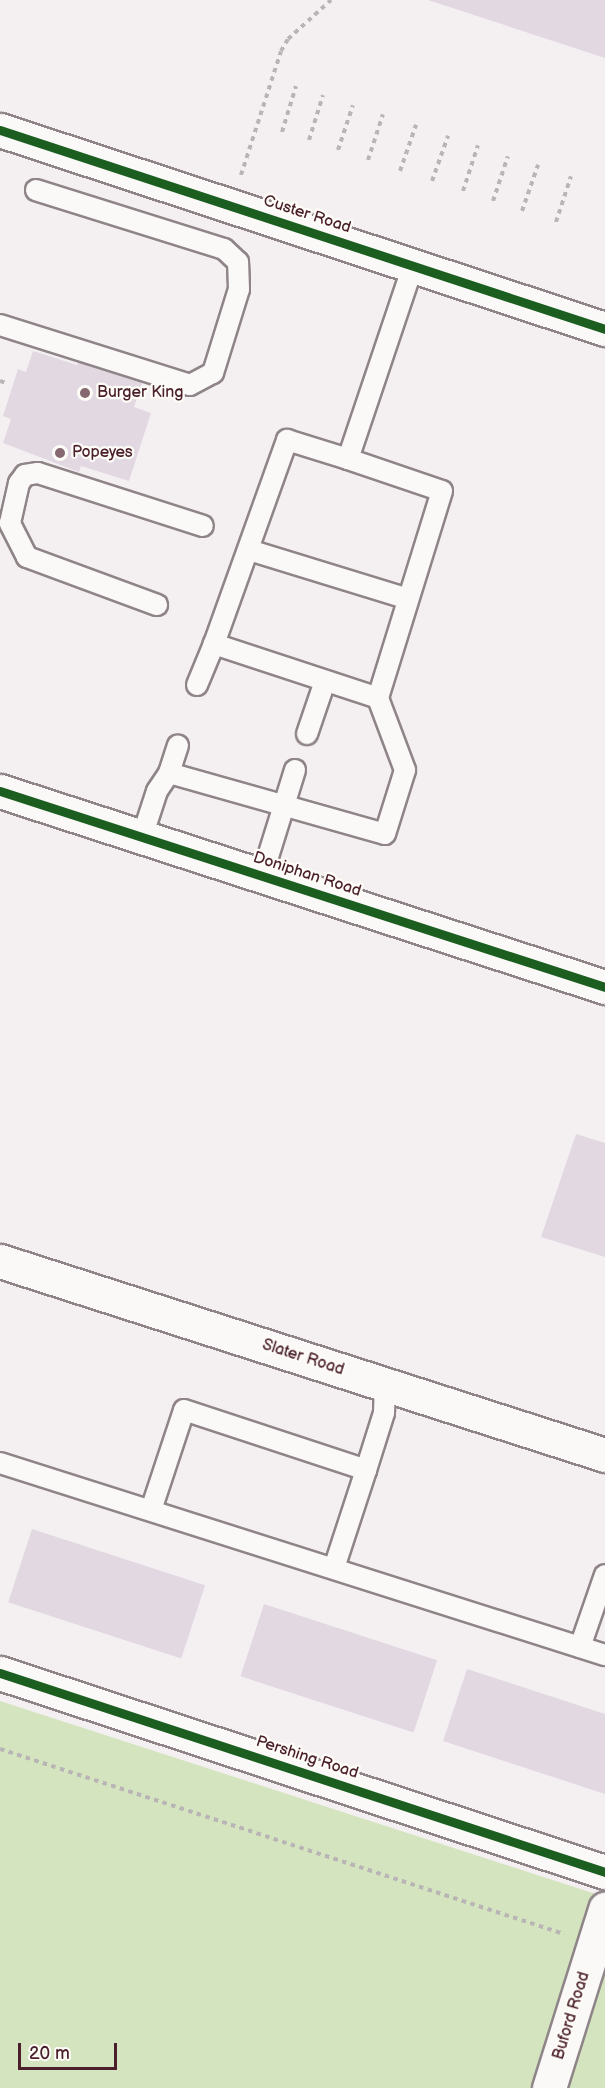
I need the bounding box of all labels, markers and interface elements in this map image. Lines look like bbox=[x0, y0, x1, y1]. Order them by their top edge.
street label: Custer Road bbox=[261, 192, 353, 238]
place label: Burger King bbox=[97, 383, 183, 403]
marker: Burger King bbox=[78, 386, 92, 400]
place label: Popeyes bbox=[72, 443, 133, 463]
marker: Popeyes bbox=[53, 446, 67, 460]
street label: Doniphan Road bbox=[251, 848, 363, 902]
street label: Slater Road bbox=[260, 1336, 346, 1380]
street label: Pershing Road bbox=[253, 1732, 361, 1784]
street label: Buford Road bbox=[550, 1970, 594, 2062]
scale bar bbox=[21, 2031, 120, 2069]
text: 20 m bbox=[29, 2043, 70, 2064]

